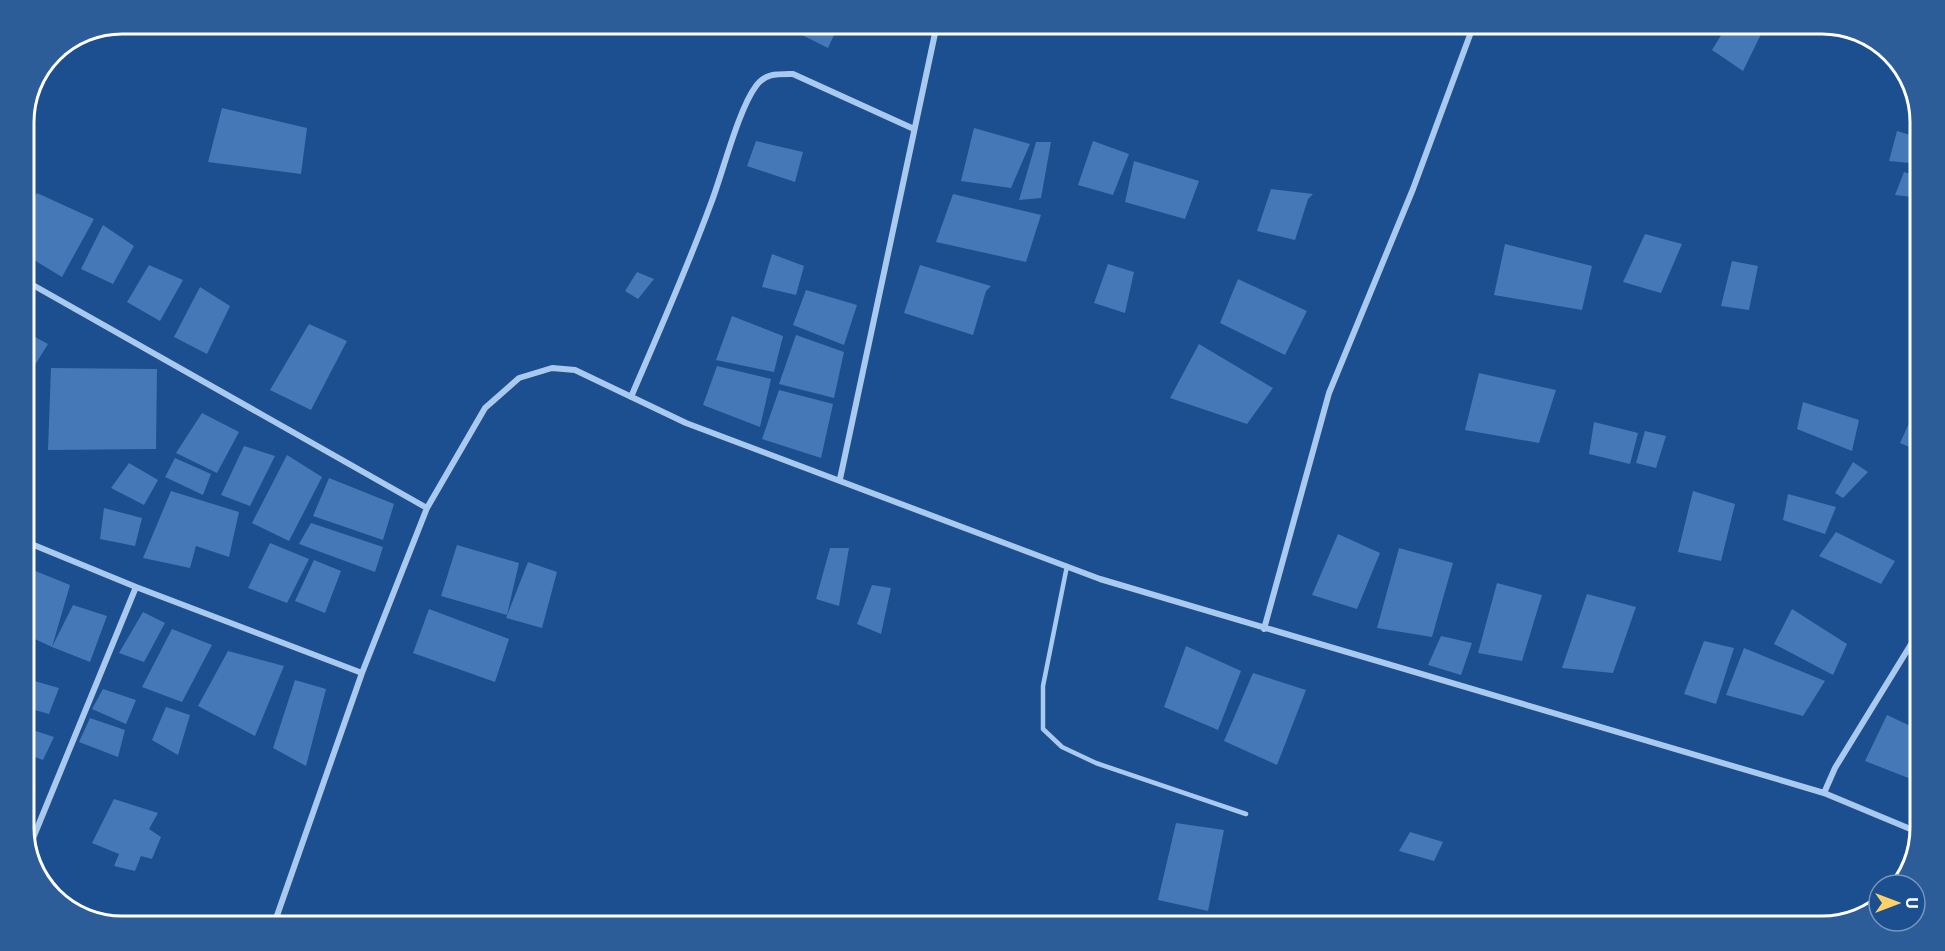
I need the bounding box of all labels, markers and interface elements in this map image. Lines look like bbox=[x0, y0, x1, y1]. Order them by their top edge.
north arrow bbox=[1867, 873, 1927, 933]
text: U bbox=[1901, 897, 1923, 909]

